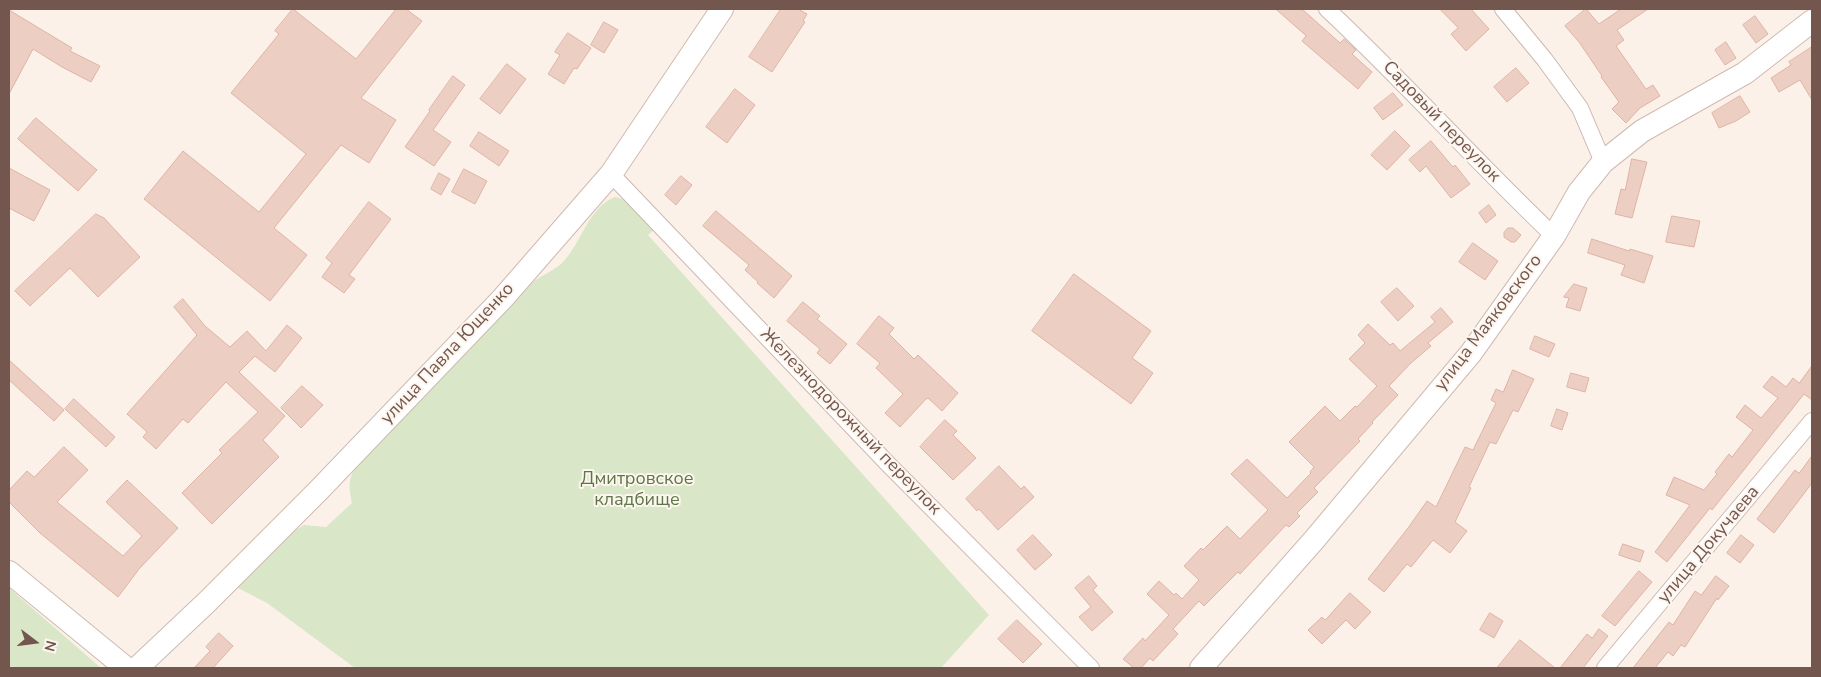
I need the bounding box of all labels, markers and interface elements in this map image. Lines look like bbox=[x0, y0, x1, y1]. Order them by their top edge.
street label: Садовый переулок bbox=[1378, 57, 1504, 187]
street label: улица Маяковского bbox=[1431, 250, 1547, 396]
street label: улица Павла Ющенко bbox=[377, 279, 519, 429]
street label: Железнодорожный переулок bbox=[755, 324, 945, 520]
park label: Дмитровское кладбище bbox=[580, 469, 694, 512]
street label: улица Докучаева bbox=[1654, 482, 1764, 608]
north arrow bbox=[10, 617, 60, 667]
text: N bbox=[39, 638, 61, 654]

